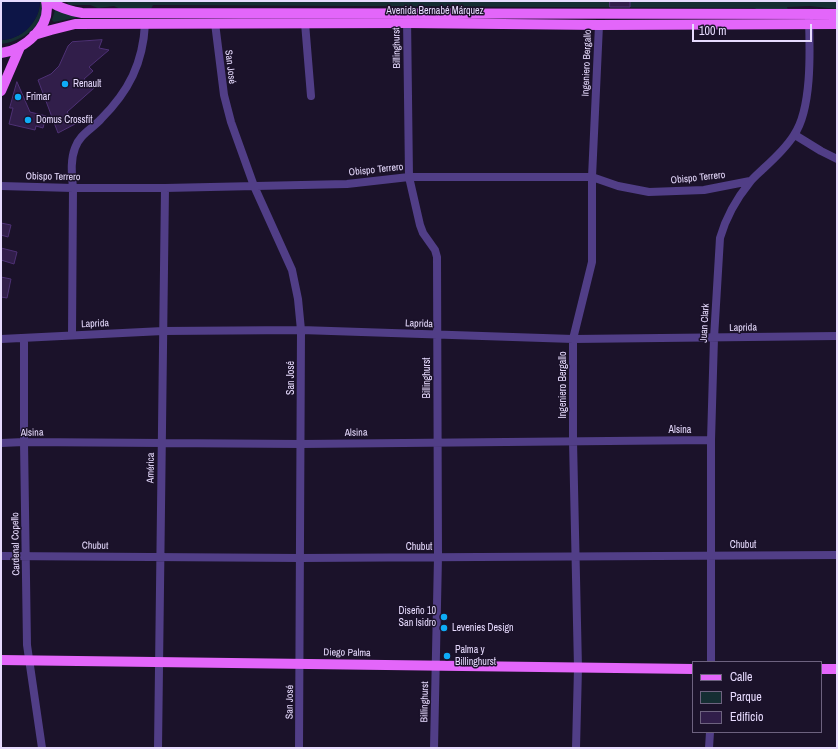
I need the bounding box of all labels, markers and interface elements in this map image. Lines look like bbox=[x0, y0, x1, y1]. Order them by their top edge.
street label: Avenida Bernabé Márquez bbox=[386, 5, 484, 17]
scale bar bbox=[694, 16, 814, 42]
text: 100 m bbox=[699, 23, 726, 39]
street label: Billinghurst bbox=[391, 27, 403, 69]
street label: Ingeniero Bergallo bbox=[580, 29, 594, 97]
street label: San José bbox=[222, 49, 238, 85]
place label: Renault bbox=[73, 78, 101, 90]
marker: Renault bbox=[60, 79, 70, 89]
place label: Frimar bbox=[26, 91, 50, 103]
marker: Frimar bbox=[13, 92, 23, 102]
place label: Domus Crossfit bbox=[36, 114, 92, 126]
marker: Domus Crossfit bbox=[23, 115, 33, 125]
street label: Obispo Terrero bbox=[348, 161, 404, 179]
street label: Obispo Terrero bbox=[670, 169, 726, 187]
street label: Obispo Terrero bbox=[26, 171, 80, 183]
street label: Juan Clark bbox=[698, 303, 712, 343]
street label: Laprida bbox=[81, 318, 109, 330]
street label: Laprida bbox=[405, 318, 433, 330]
street label: Laprida bbox=[729, 322, 757, 334]
street label: Ingeniero Bergallo bbox=[557, 351, 569, 419]
street label: Billinghurst bbox=[421, 357, 433, 399]
street label: San José bbox=[285, 361, 297, 395]
street label: Alsina bbox=[669, 424, 691, 436]
street label: Alsina bbox=[21, 427, 43, 439]
street label: Alsina bbox=[345, 427, 367, 439]
street label: América bbox=[145, 453, 157, 483]
street label: Cardenal Copello bbox=[9, 512, 23, 576]
street label: Chubut bbox=[730, 539, 756, 551]
street label: Chubut bbox=[82, 540, 108, 552]
street label: Chubut bbox=[406, 541, 432, 553]
place label: Diseño 10 San Isidro bbox=[399, 605, 436, 628]
marker: Diseño 10 San Isidro bbox=[439, 612, 449, 622]
place label: Levenies Design bbox=[452, 622, 514, 634]
marker: Levenies Design bbox=[439, 623, 449, 633]
place label: Palma y Billinghurst bbox=[455, 644, 496, 668]
street label: Diego Palma bbox=[323, 647, 371, 659]
marker: Palma y Billinghurst bbox=[442, 651, 452, 661]
legend bbox=[692, 661, 822, 733]
text: Calle bbox=[730, 669, 752, 685]
street label: Billinghurst bbox=[419, 681, 431, 723]
street label: San José bbox=[284, 685, 296, 719]
text: Parque bbox=[730, 689, 762, 705]
text: Edificio bbox=[730, 709, 763, 725]

